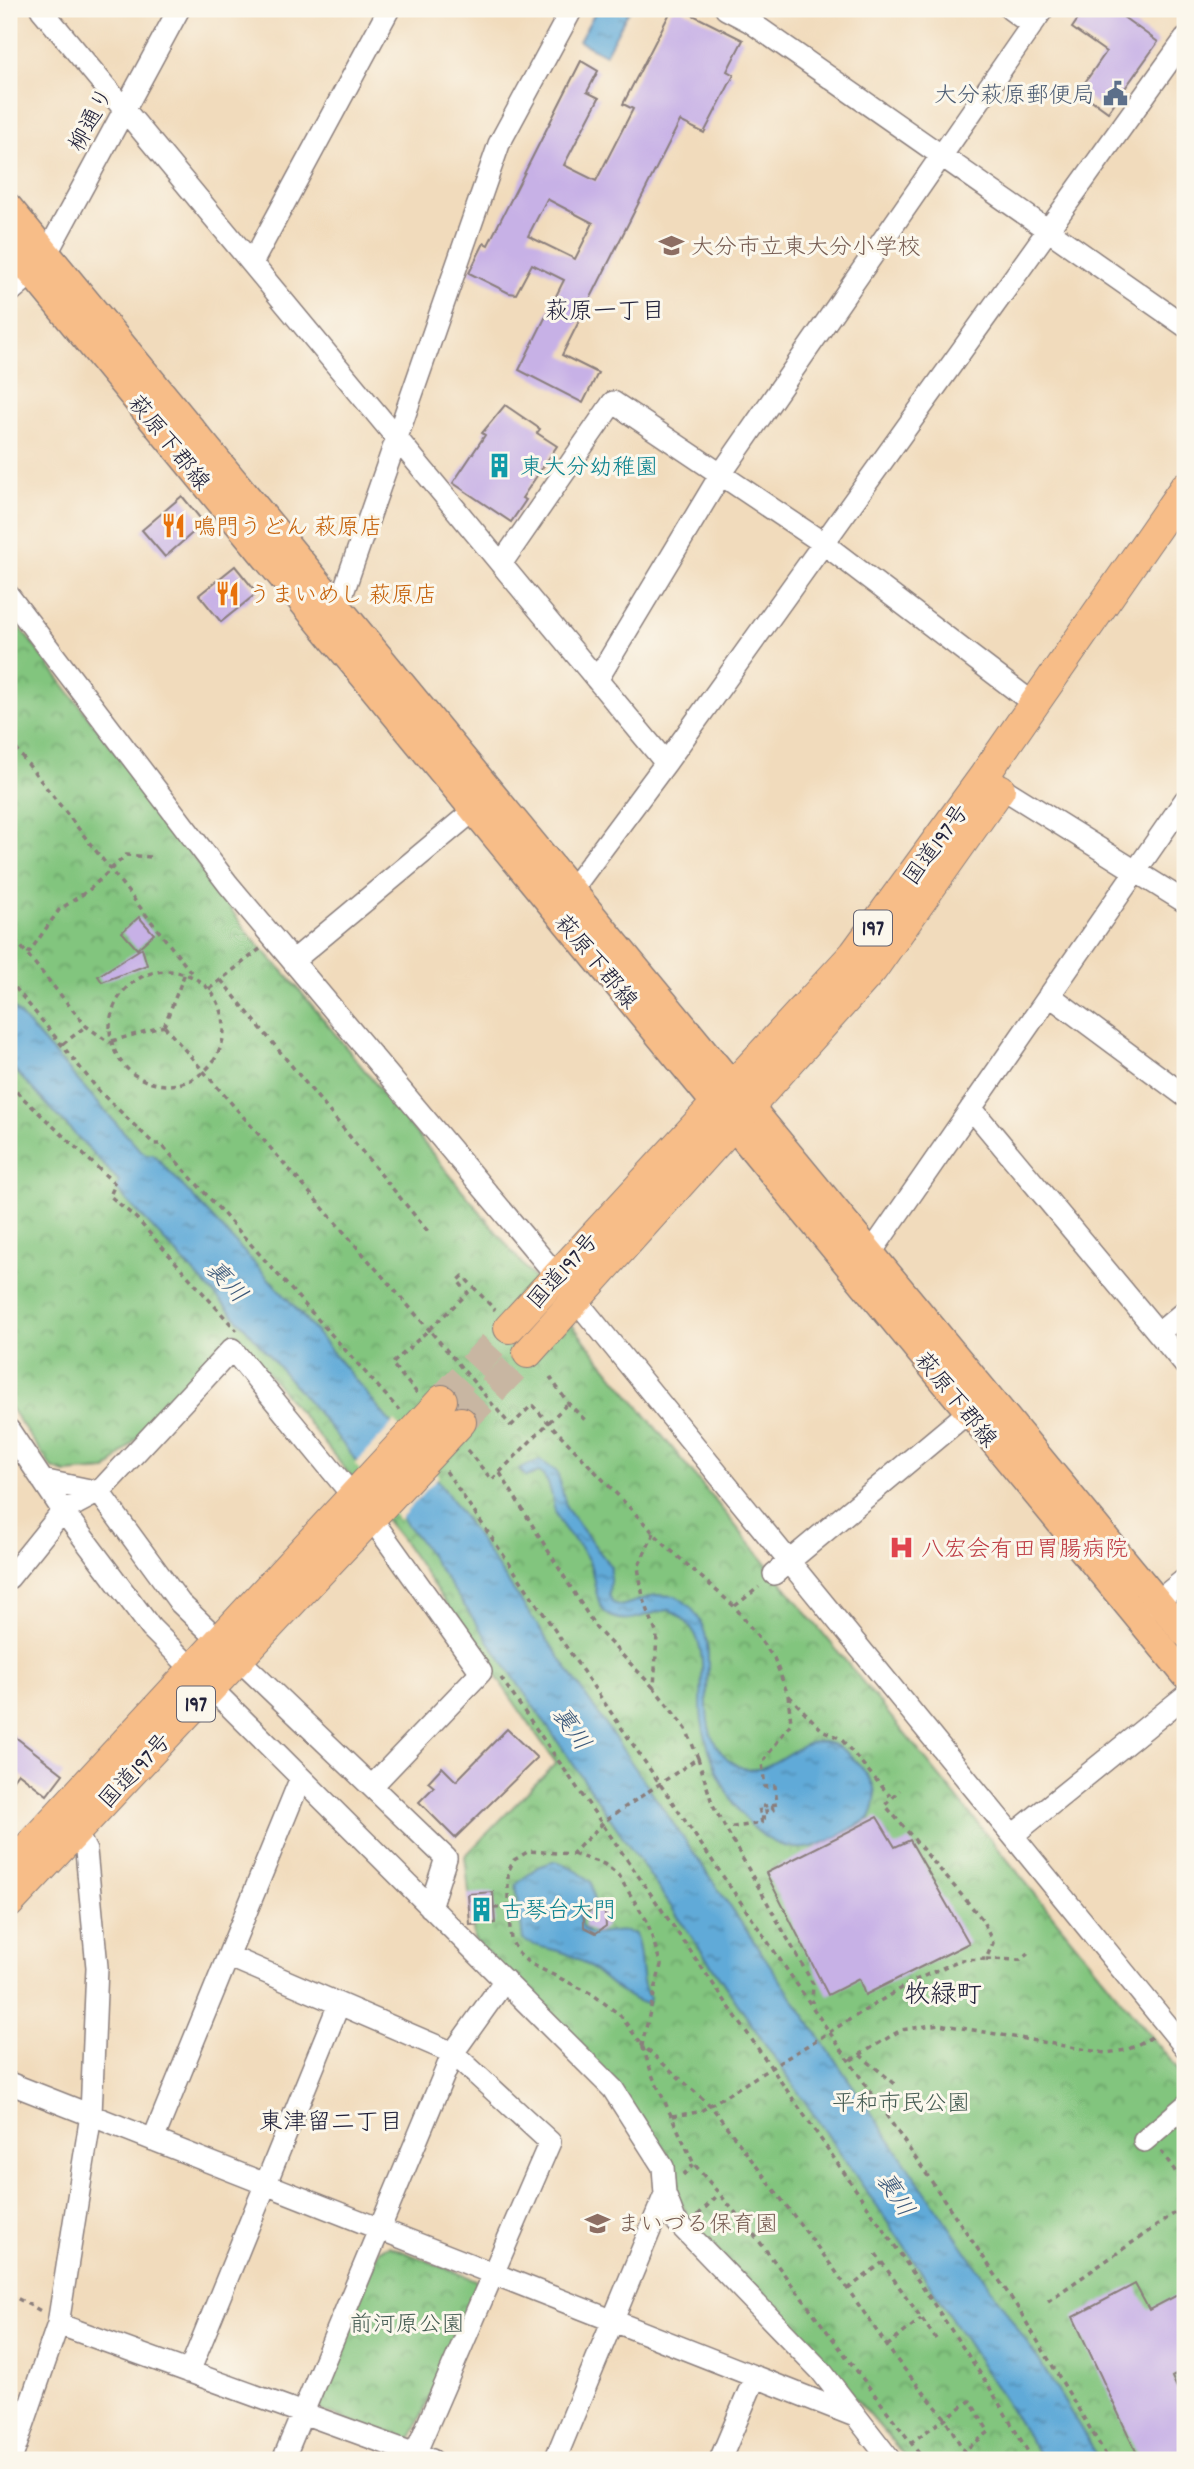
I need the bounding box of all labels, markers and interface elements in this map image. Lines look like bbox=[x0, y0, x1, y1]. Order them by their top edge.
public building icon: 大分萩原郵便局 bbox=[1101, 80, 1129, 108]
place label: 大分萩原郵便局 bbox=[934, 81, 1095, 114]
street label: 柳通り bbox=[62, 82, 124, 159]
school or university icon: 大分市立東大分小学校 bbox=[657, 232, 685, 260]
place label: 大分市立東大分小学校 bbox=[691, 233, 921, 266]
district label: 萩原一丁目 bbox=[545, 296, 665, 330]
street label: 萩原下郡線 bbox=[118, 389, 216, 499]
building icon: 東大分幼稚園 bbox=[486, 452, 514, 480]
place label: 東大分幼稚園 bbox=[520, 453, 658, 486]
restaurant icon: 鳴門うどん 萩原店 bbox=[159, 512, 187, 540]
place label: 鳴門うどん 萩原店 bbox=[193, 513, 383, 546]
restaurant icon: うまいめし 萩原店 bbox=[214, 580, 242, 608]
place label: うまいめし 萩原店 bbox=[248, 581, 437, 614]
street label: 国道197号 bbox=[897, 799, 979, 894]
street label: 萩原下郡線 bbox=[545, 909, 644, 1018]
road number: 197 bbox=[854, 911, 892, 946]
street label: 国道197号 bbox=[521, 1227, 608, 1318]
water label: 裏川 bbox=[196, 1254, 254, 1312]
street label: 萩原下郡線 bbox=[905, 1346, 1003, 1456]
hospital icon: 八宏会有田胃腸病院 bbox=[887, 1534, 915, 1562]
place label: 八宏会有田胃腸病院 bbox=[921, 1535, 1128, 1568]
road number: 197 bbox=[177, 1686, 215, 1722]
water label: 裏川 bbox=[542, 1700, 597, 1759]
street label: 国道197号 bbox=[93, 1727, 180, 1818]
building icon: 古琴台大門 bbox=[467, 1895, 495, 1923]
place label: 古琴台大門 bbox=[501, 1896, 616, 1929]
district label: 牧緑町 bbox=[904, 1978, 982, 2015]
park label: 平和市民公園 bbox=[832, 2089, 970, 2122]
district label: 東津留二丁目 bbox=[259, 2107, 403, 2141]
water label: 裏川 bbox=[866, 2166, 921, 2225]
school or university icon: まいづる保育園 bbox=[583, 2209, 611, 2237]
place label: まいづる保育園 bbox=[617, 2210, 778, 2243]
park label: 前河原公園 bbox=[350, 2310, 465, 2343]

